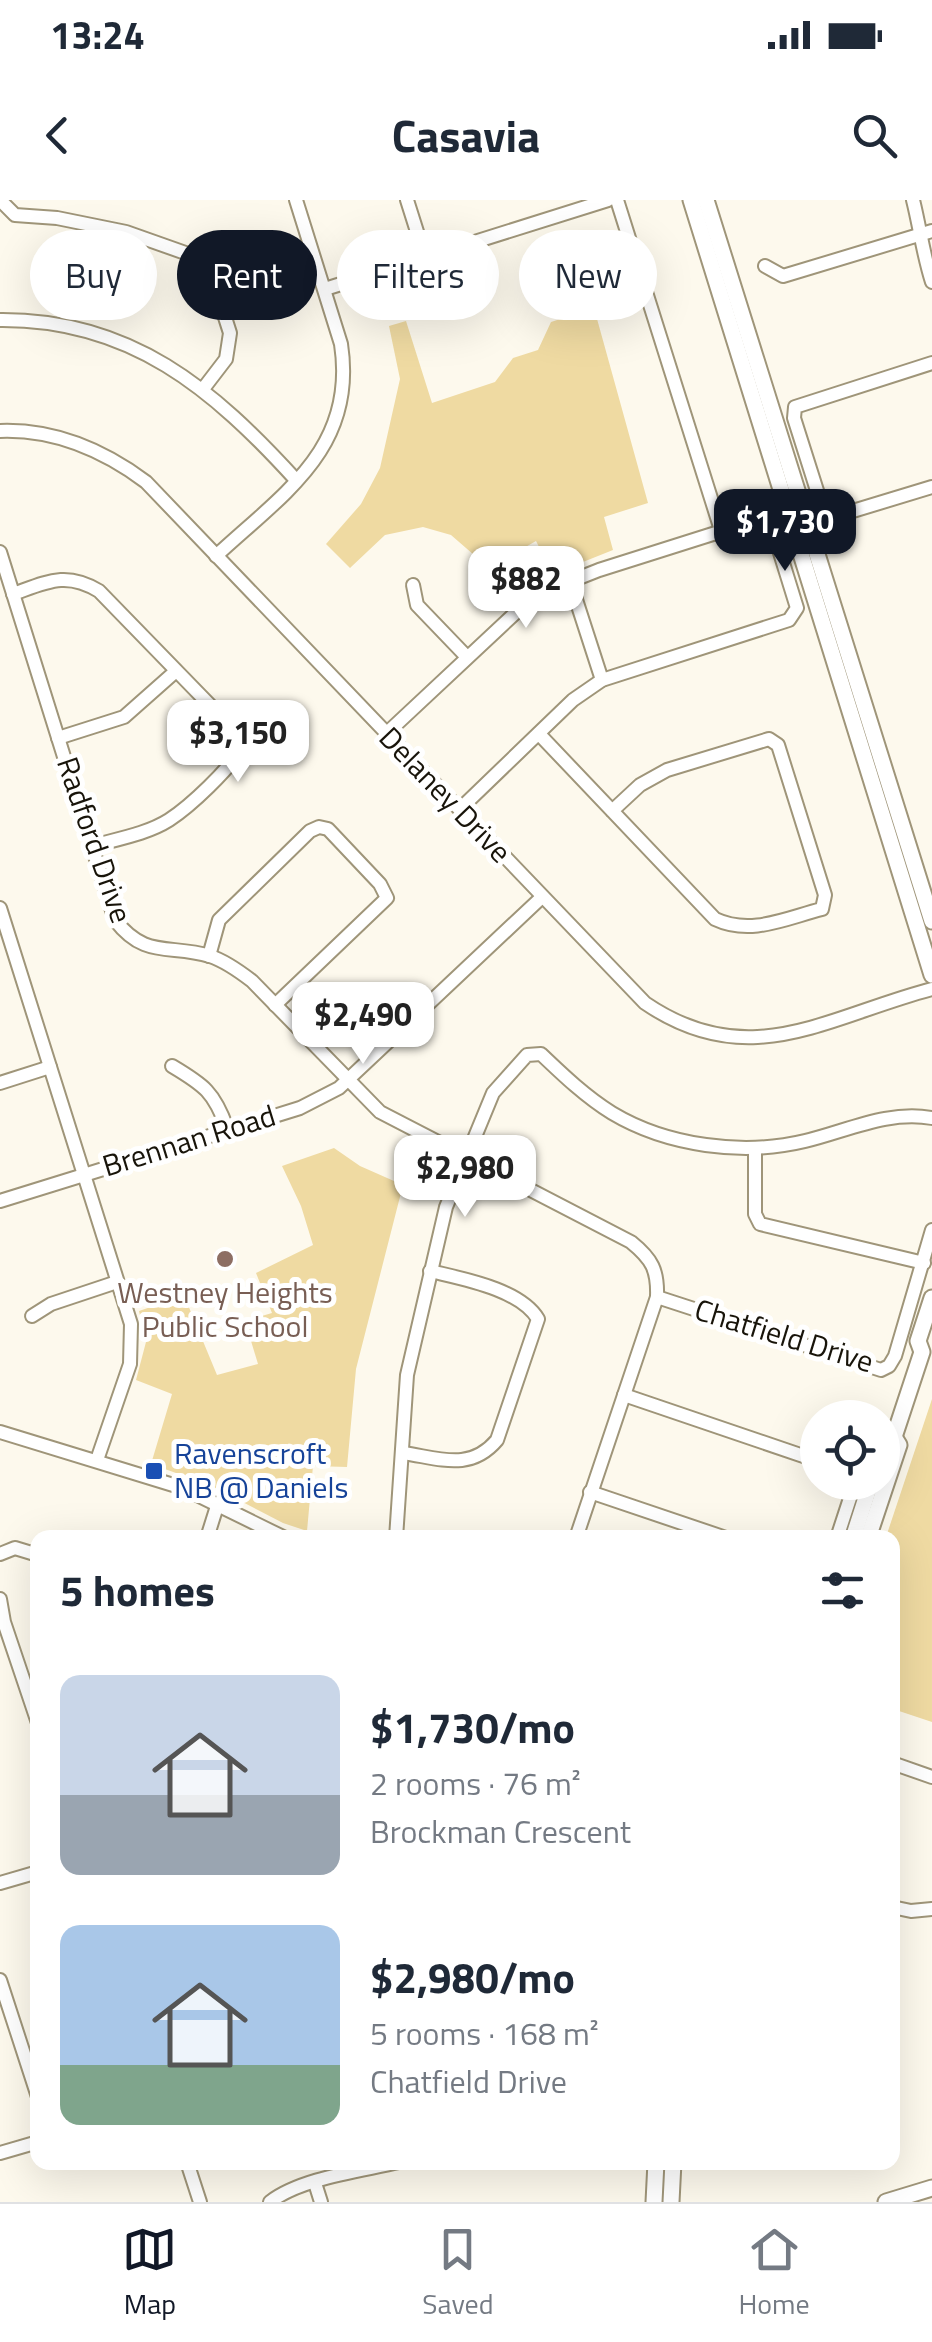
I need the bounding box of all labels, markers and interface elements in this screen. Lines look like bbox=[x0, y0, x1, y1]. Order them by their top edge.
text: 13:24 bbox=[50, 6, 145, 64]
text: Casavia bbox=[392, 101, 540, 169]
icon: back bbox=[30, 108, 85, 163]
icon: search bbox=[847, 108, 902, 163]
chip: Buy bbox=[30, 230, 157, 320]
chip: Rent bbox=[177, 230, 317, 320]
chip: Filters bbox=[337, 230, 499, 320]
chip: New bbox=[519, 230, 657, 320]
pin: $1,730 bbox=[704, 489, 866, 574]
text: $1,730 bbox=[736, 497, 834, 545]
pin: $882 bbox=[467, 546, 585, 631]
text: $882 bbox=[490, 554, 562, 602]
pin: $3,150 bbox=[157, 700, 319, 785]
text: $3,150 bbox=[189, 708, 287, 756]
street label: Delaney Drive bbox=[369, 716, 523, 873]
street label: Radford Drive bbox=[45, 750, 145, 929]
pin: $2,490 bbox=[282, 982, 444, 1067]
text: $2,490 bbox=[314, 990, 412, 1038]
street label: Brennan Road bbox=[97, 1092, 281, 1188]
pin: $2,980 bbox=[384, 1135, 546, 1220]
text: $2,980 bbox=[416, 1143, 514, 1191]
marker: Westney Heights Public School bbox=[214, 1248, 236, 1270]
place label: Westney Heights Public School bbox=[117, 1269, 333, 1349]
street label: Chatfield Drive bbox=[689, 1286, 879, 1384]
map controls bbox=[800, 1400, 900, 1500]
button: locate bbox=[800, 1400, 900, 1500]
place label: Ravenscroft NB @ Daniels bbox=[174, 1430, 348, 1510]
marker: Ravenscroft NB @ Daniels bbox=[143, 1460, 165, 1482]
text: 5 homes bbox=[60, 1558, 215, 1622]
icon: filters bbox=[815, 1563, 870, 1618]
text: $1,730/mo bbox=[370, 1695, 575, 1759]
icon: home bbox=[140, 1715, 260, 1835]
text: 2 rooms · 76 m² bbox=[370, 1759, 581, 1807]
text: Brockman Crescent bbox=[370, 1807, 631, 1855]
text: $2,980/mo bbox=[370, 1945, 575, 2009]
icon: home bbox=[140, 1965, 260, 2085]
text: 5 rooms · 168 m² bbox=[370, 2009, 599, 2057]
text: Chatfield Drive bbox=[370, 2057, 567, 2105]
tab: Map bbox=[122, 2222, 177, 2325]
tab: Saved bbox=[422, 2222, 494, 2325]
tab: Home bbox=[738, 2222, 810, 2325]

